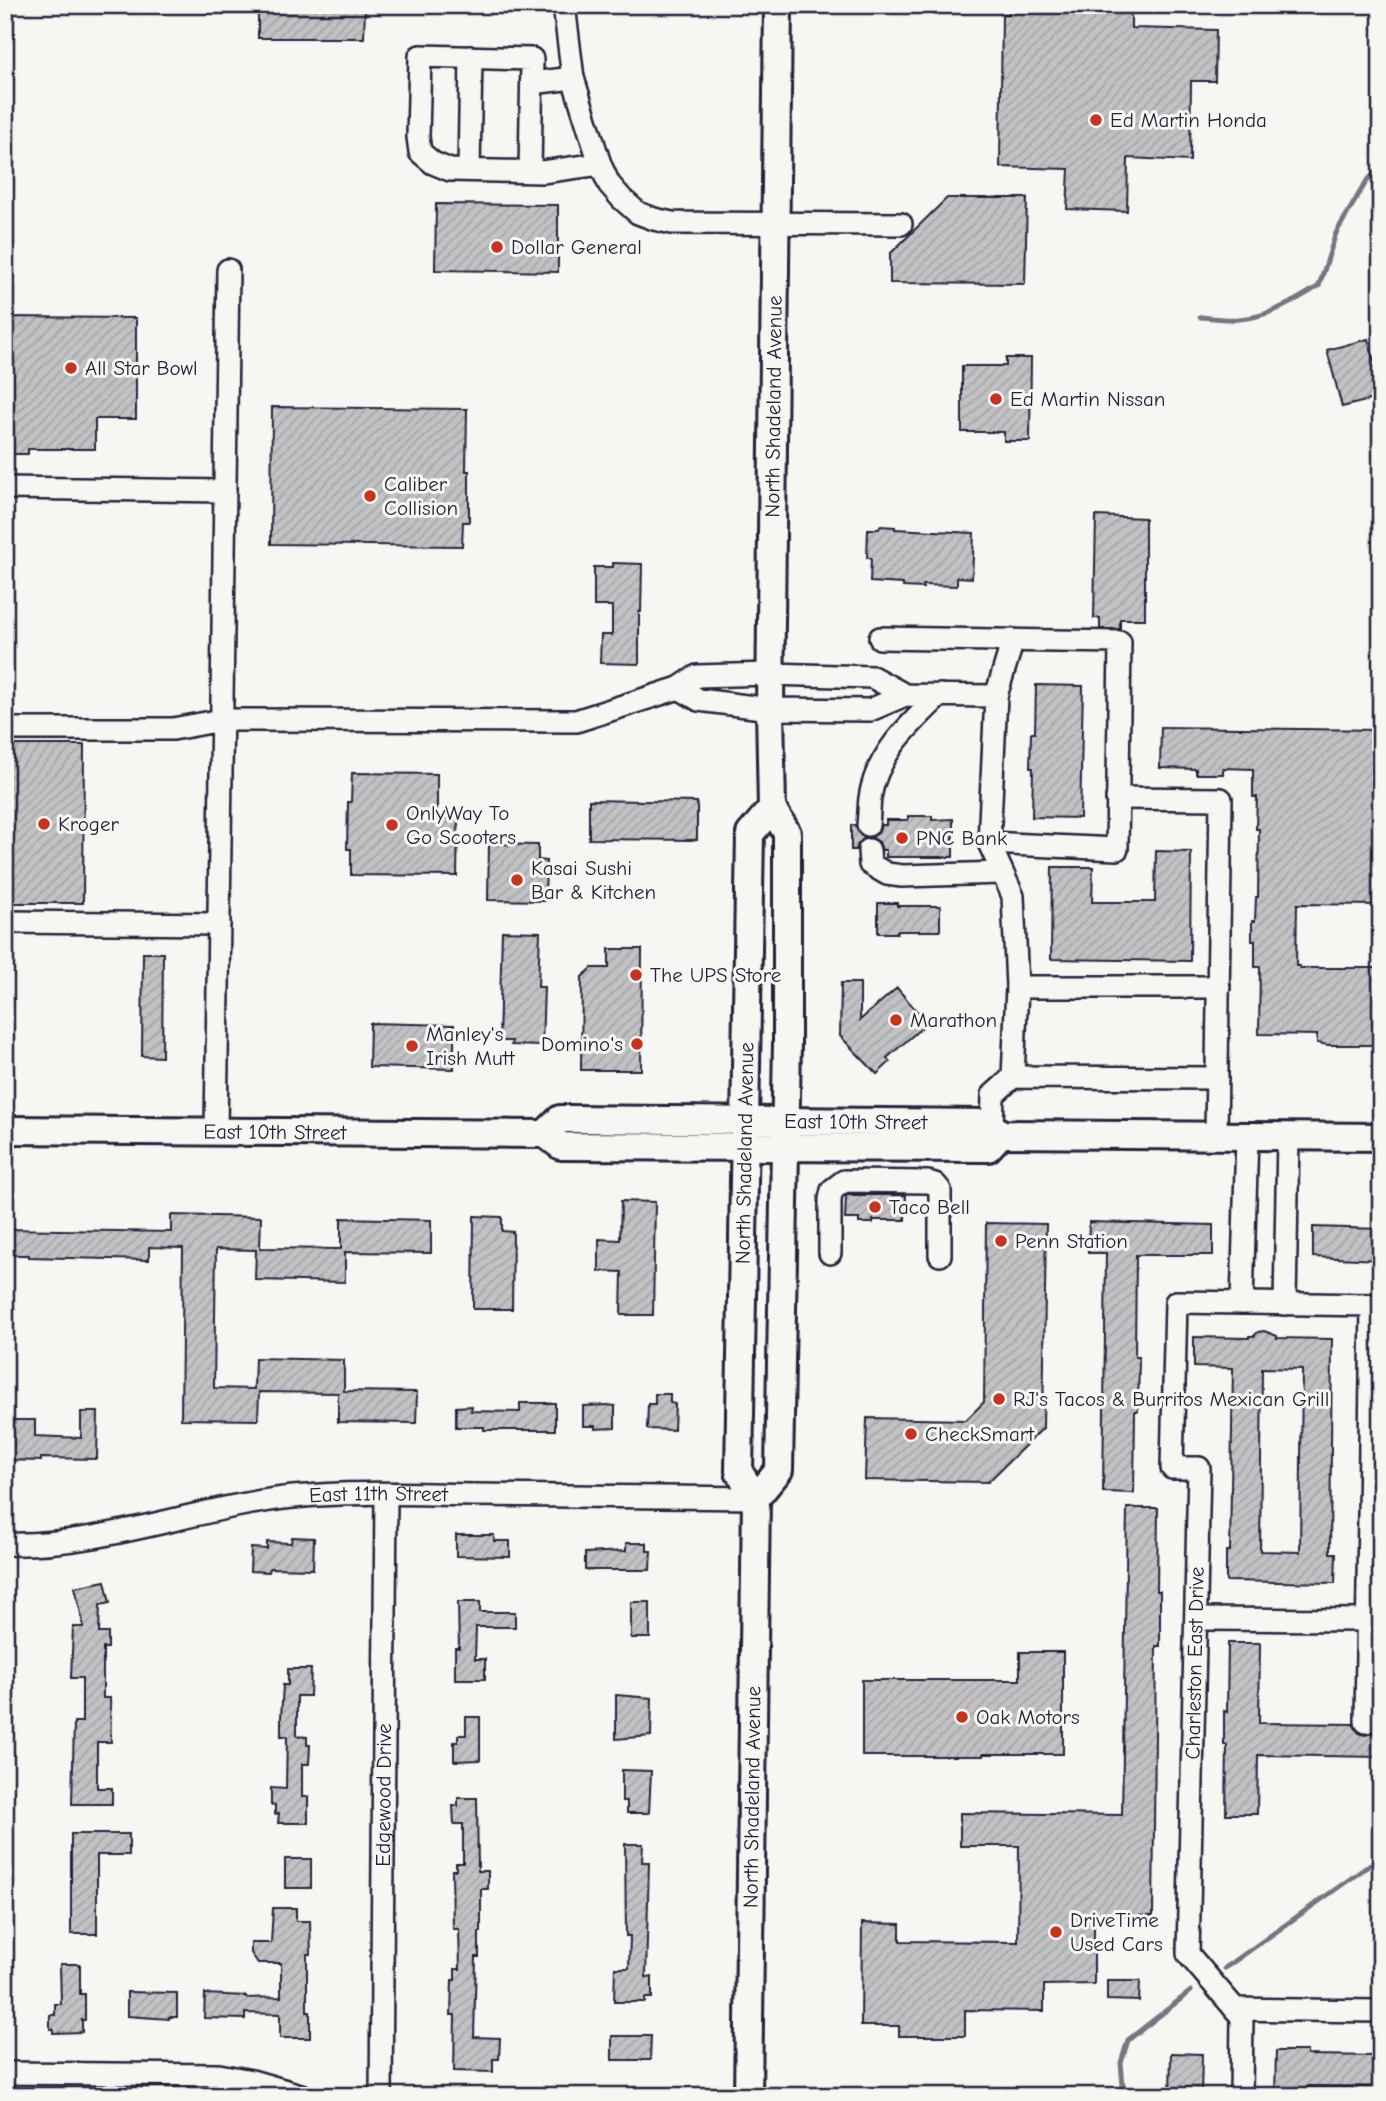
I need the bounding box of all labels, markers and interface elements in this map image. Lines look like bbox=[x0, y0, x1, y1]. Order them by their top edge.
place label: Ed Martin Honda bbox=[1110, 108, 1267, 132]
marker: Ed Martin Honda bbox=[1088, 112, 1104, 128]
place label: Dollar General bbox=[511, 235, 642, 259]
marker: Dollar General bbox=[489, 239, 505, 255]
street label: North Shadeland Avenue bbox=[760, 295, 787, 518]
place label: All Star Bowl bbox=[85, 356, 198, 380]
marker: All Star Bowl bbox=[63, 360, 79, 376]
place label: Ed Martin Nissan bbox=[1010, 387, 1165, 411]
marker: Ed Martin Nissan bbox=[988, 391, 1004, 407]
place label: Caliber Collision bbox=[384, 472, 458, 520]
marker: Caliber Collision bbox=[362, 488, 378, 504]
place label: OnlyWay To Go Scooters bbox=[406, 801, 516, 849]
place label: Kroger bbox=[58, 812, 119, 836]
marker: Kroger bbox=[36, 816, 52, 832]
marker: OnlyWay To Go Scooters bbox=[384, 817, 400, 833]
place label: PNC Bank bbox=[916, 826, 1007, 850]
marker: PNC Bank bbox=[894, 830, 910, 846]
place label: Kasai Sushi Bar & Kitchen bbox=[531, 856, 656, 904]
marker: Kasai Sushi Bar & Kitchen bbox=[509, 872, 525, 888]
place label: The UPS Store bbox=[650, 963, 781, 987]
marker: The UPS Store bbox=[628, 967, 644, 983]
place label: Marathon bbox=[910, 1008, 997, 1032]
marker: Marathon bbox=[888, 1012, 904, 1028]
place label: Manley's Irish Mutt bbox=[426, 1022, 516, 1070]
place label: Domino's bbox=[541, 1032, 623, 1056]
marker: Domino's bbox=[629, 1036, 645, 1052]
marker: Manley's Irish Mutt bbox=[404, 1038, 420, 1054]
street label: North Shadeland Avenue bbox=[731, 1042, 758, 1264]
street label: East 10th Street bbox=[784, 1109, 929, 1134]
street label: East 10th Street bbox=[203, 1119, 348, 1145]
place label: Taco Bell bbox=[889, 1195, 970, 1219]
marker: Taco Bell bbox=[867, 1199, 883, 1215]
place label: Penn Station bbox=[1015, 1229, 1128, 1253]
marker: Penn Station bbox=[993, 1233, 1009, 1249]
place label: RJ's Tacos & Burritos Mexican Grill bbox=[1013, 1387, 1329, 1411]
marker: RJ's Tacos & Burritos Mexican Grill bbox=[991, 1391, 1007, 1407]
place label: CheckSmart bbox=[925, 1422, 1035, 1446]
marker: CheckSmart bbox=[903, 1426, 919, 1442]
street label: East 11th Street bbox=[308, 1481, 449, 1508]
street label: Charleston East Drive bbox=[1180, 1566, 1209, 1760]
street label: North Shadeland Avenue bbox=[739, 1686, 765, 1908]
place label: Oak Motors bbox=[976, 1705, 1080, 1729]
marker: Oak Motors bbox=[954, 1709, 970, 1725]
street label: Edgewood Drive bbox=[371, 1723, 396, 1867]
place label: DriveTime Used Cars bbox=[1070, 1908, 1163, 1956]
marker: DriveTime Used Cars bbox=[1048, 1924, 1064, 1940]

